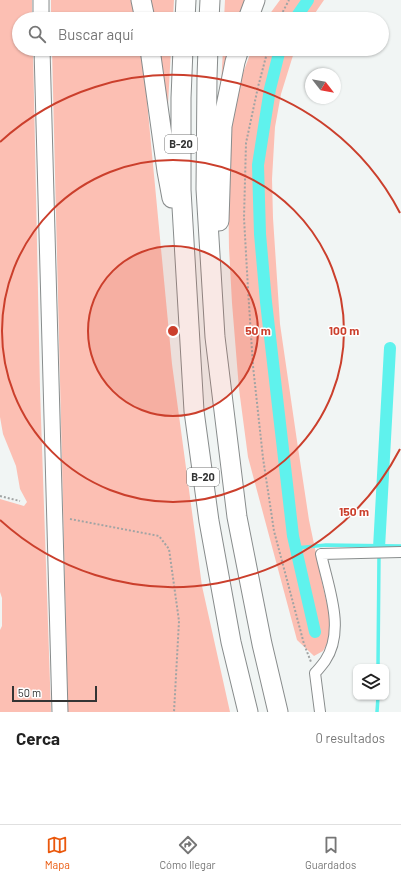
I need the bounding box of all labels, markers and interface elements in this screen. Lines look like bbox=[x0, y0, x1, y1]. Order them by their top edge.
search box bbox=[12, 12, 389, 56]
icon: search bbox=[26, 23, 48, 45]
text: Buscar aquí bbox=[58, 25, 134, 43]
north arrow bbox=[305, 68, 341, 104]
road number: B-20 bbox=[165, 135, 197, 153]
text: 50 m bbox=[245, 323, 271, 337]
text: 100 m bbox=[329, 323, 359, 337]
centre of rings bbox=[166, 324, 180, 338]
road number: B-20 bbox=[187, 468, 219, 486]
text: 150 m bbox=[339, 504, 369, 518]
map controls bbox=[353, 664, 389, 700]
button: layers bbox=[353, 664, 389, 700]
scale bar bbox=[12, 684, 97, 703]
text: 50 m bbox=[18, 686, 41, 699]
text: Cerca bbox=[16, 728, 60, 748]
text: 0 resultados bbox=[316, 730, 385, 746]
tab: Mapa bbox=[45, 834, 70, 871]
tab: Cómo llegar bbox=[159, 834, 216, 871]
tab: Guardados bbox=[305, 834, 356, 871]

